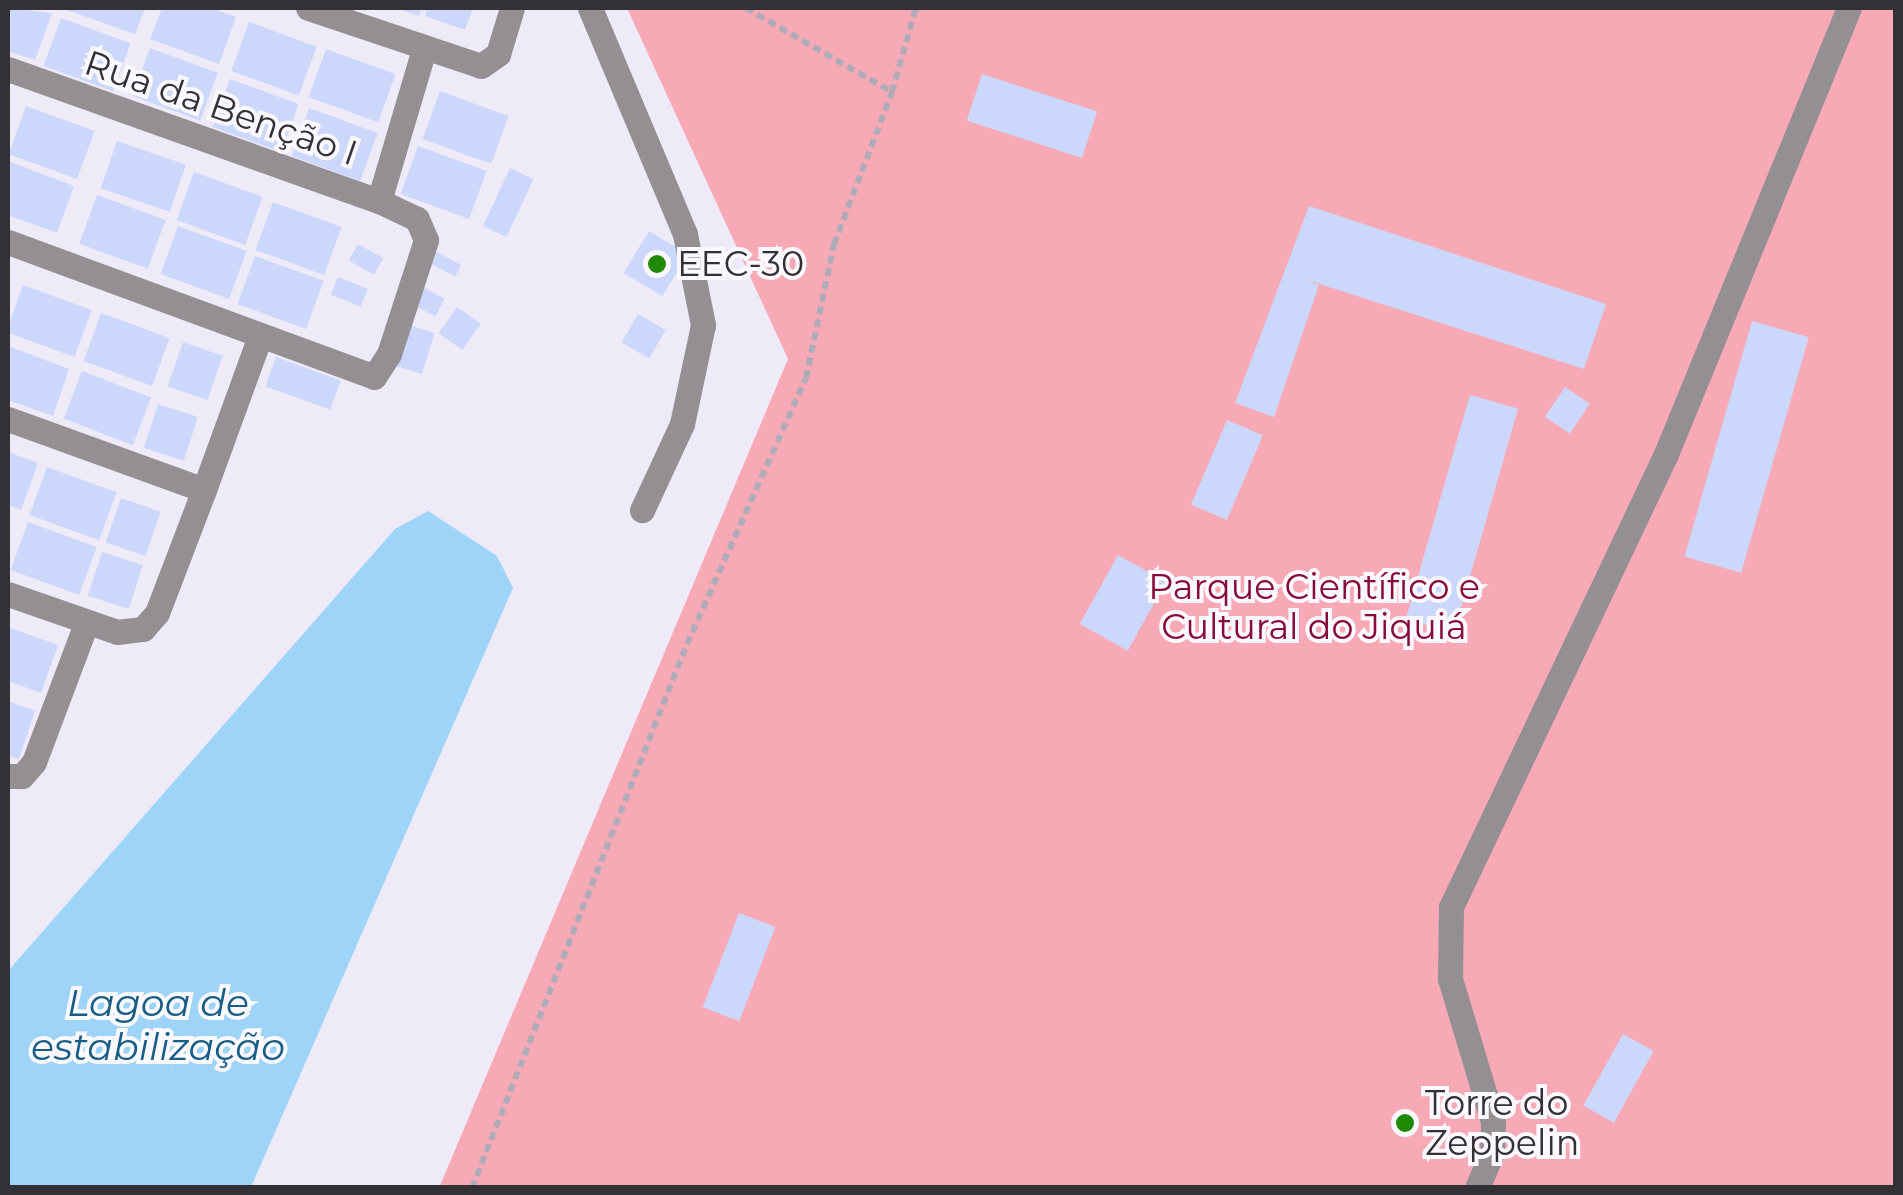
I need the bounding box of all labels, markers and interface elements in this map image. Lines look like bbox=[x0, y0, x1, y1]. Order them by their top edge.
street label: Rua da Benção I bbox=[79, 42, 363, 174]
place label: EEC-30 bbox=[677, 243, 804, 285]
marker: EEC-30 bbox=[646, 253, 668, 275]
park label: Parque Científico e Cultural do Jiquiá bbox=[1148, 566, 1480, 648]
water label: Lagoa de estabilização bbox=[31, 980, 285, 1070]
place label: Torre do Zeppelin bbox=[1425, 1082, 1579, 1164]
marker: Torre do Zeppelin bbox=[1394, 1112, 1416, 1134]

